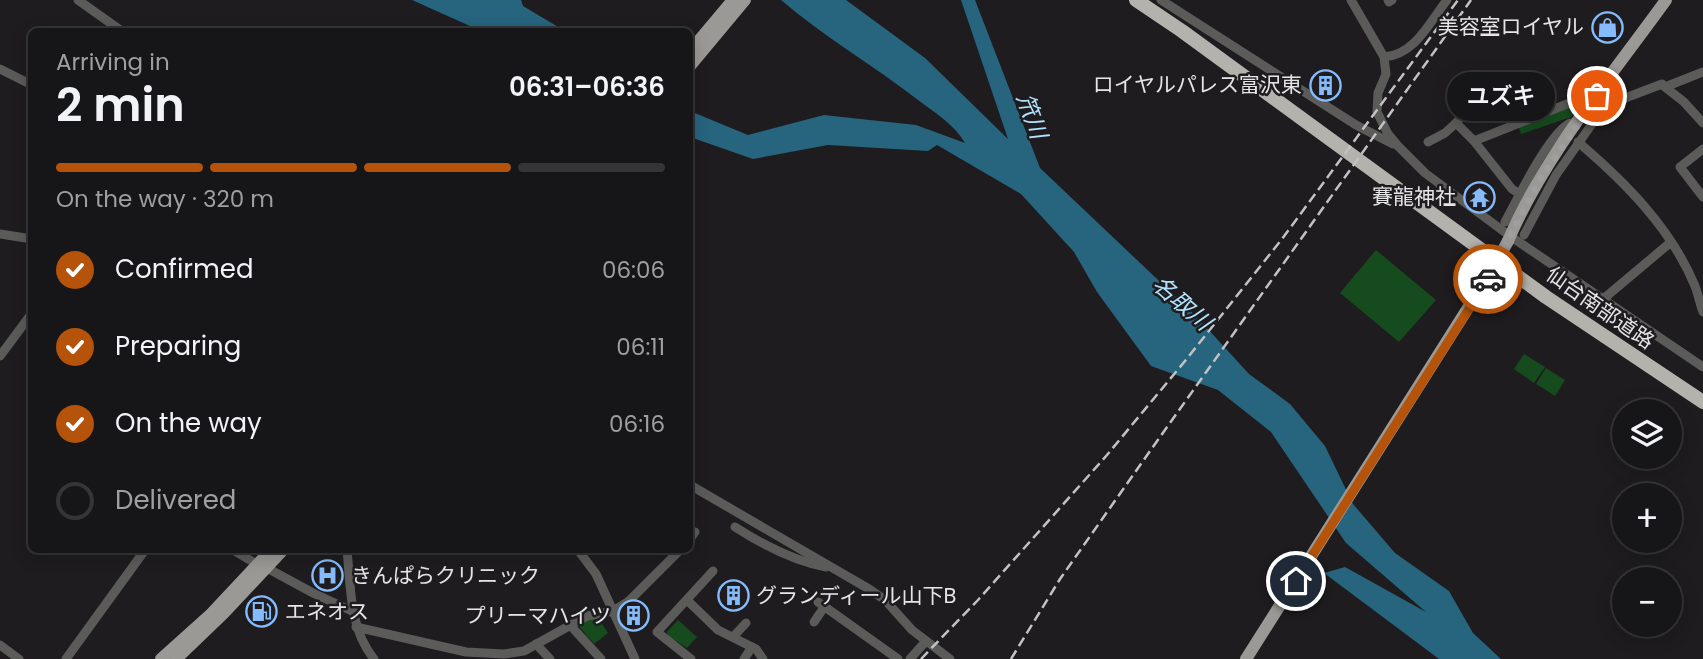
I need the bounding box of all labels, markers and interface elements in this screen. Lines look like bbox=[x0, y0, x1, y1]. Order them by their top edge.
shop icon: 美容室ロイヤル bbox=[1590, 10, 1624, 44]
place label: 美容室ロイヤル bbox=[1438, 12, 1584, 41]
text: Arriving in bbox=[56, 46, 170, 78]
pin bbox=[1567, 66, 1627, 126]
building icon: ロイヤルパレス富沢東 bbox=[1308, 68, 1342, 102]
text: 06:31–06:36 bbox=[509, 69, 665, 105]
place label: ロイヤルパレス富沢東 bbox=[1093, 70, 1302, 99]
callout: ユズキ bbox=[1446, 72, 1555, 120]
text: 2 min bbox=[56, 73, 185, 137]
icon: bag bbox=[1578, 77, 1616, 115]
text: ユズキ bbox=[1467, 80, 1536, 112]
water label: 笊川 bbox=[1009, 89, 1056, 146]
temple icon: 賽龍神社 bbox=[1462, 180, 1496, 214]
place label: 賽龍神社 bbox=[1372, 182, 1456, 211]
text: On the way · 320 m bbox=[56, 183, 274, 215]
courier bbox=[1453, 244, 1523, 314]
icon: check bbox=[56, 251, 94, 289]
text: Confirmed bbox=[115, 251, 253, 287]
text: 06:06 bbox=[602, 254, 665, 286]
icon: car bbox=[1469, 260, 1507, 298]
street label: 仙台南部道路 bbox=[1540, 260, 1660, 356]
water label: 名取川 bbox=[1145, 268, 1221, 340]
icon: check bbox=[56, 328, 94, 366]
text: Preparing bbox=[115, 328, 241, 364]
text: 06:11 bbox=[616, 331, 665, 363]
map controls bbox=[1612, 399, 1682, 637]
button: layers bbox=[1612, 399, 1682, 469]
icon: check bbox=[56, 405, 94, 443]
text: On the way bbox=[115, 405, 262, 441]
text: 06:16 bbox=[609, 408, 665, 440]
text: Delivered bbox=[115, 482, 236, 518]
button: + bbox=[1612, 483, 1682, 553]
pin bbox=[1266, 551, 1326, 611]
hospital icon: きんぱらクリニック bbox=[311, 559, 345, 593]
place label: きんぱらクリニック bbox=[351, 561, 540, 590]
icon: home bbox=[1277, 562, 1315, 600]
button: − bbox=[1612, 567, 1682, 637]
building icon: グランディール山下B bbox=[716, 579, 750, 613]
place label: グランディール山下B bbox=[756, 581, 956, 610]
fuel station icon: エネオス bbox=[245, 595, 279, 629]
place label: エネオス bbox=[285, 597, 369, 626]
building icon: プリーマハイツ bbox=[617, 599, 651, 633]
place label: プリーマハイツ bbox=[464, 601, 611, 630]

